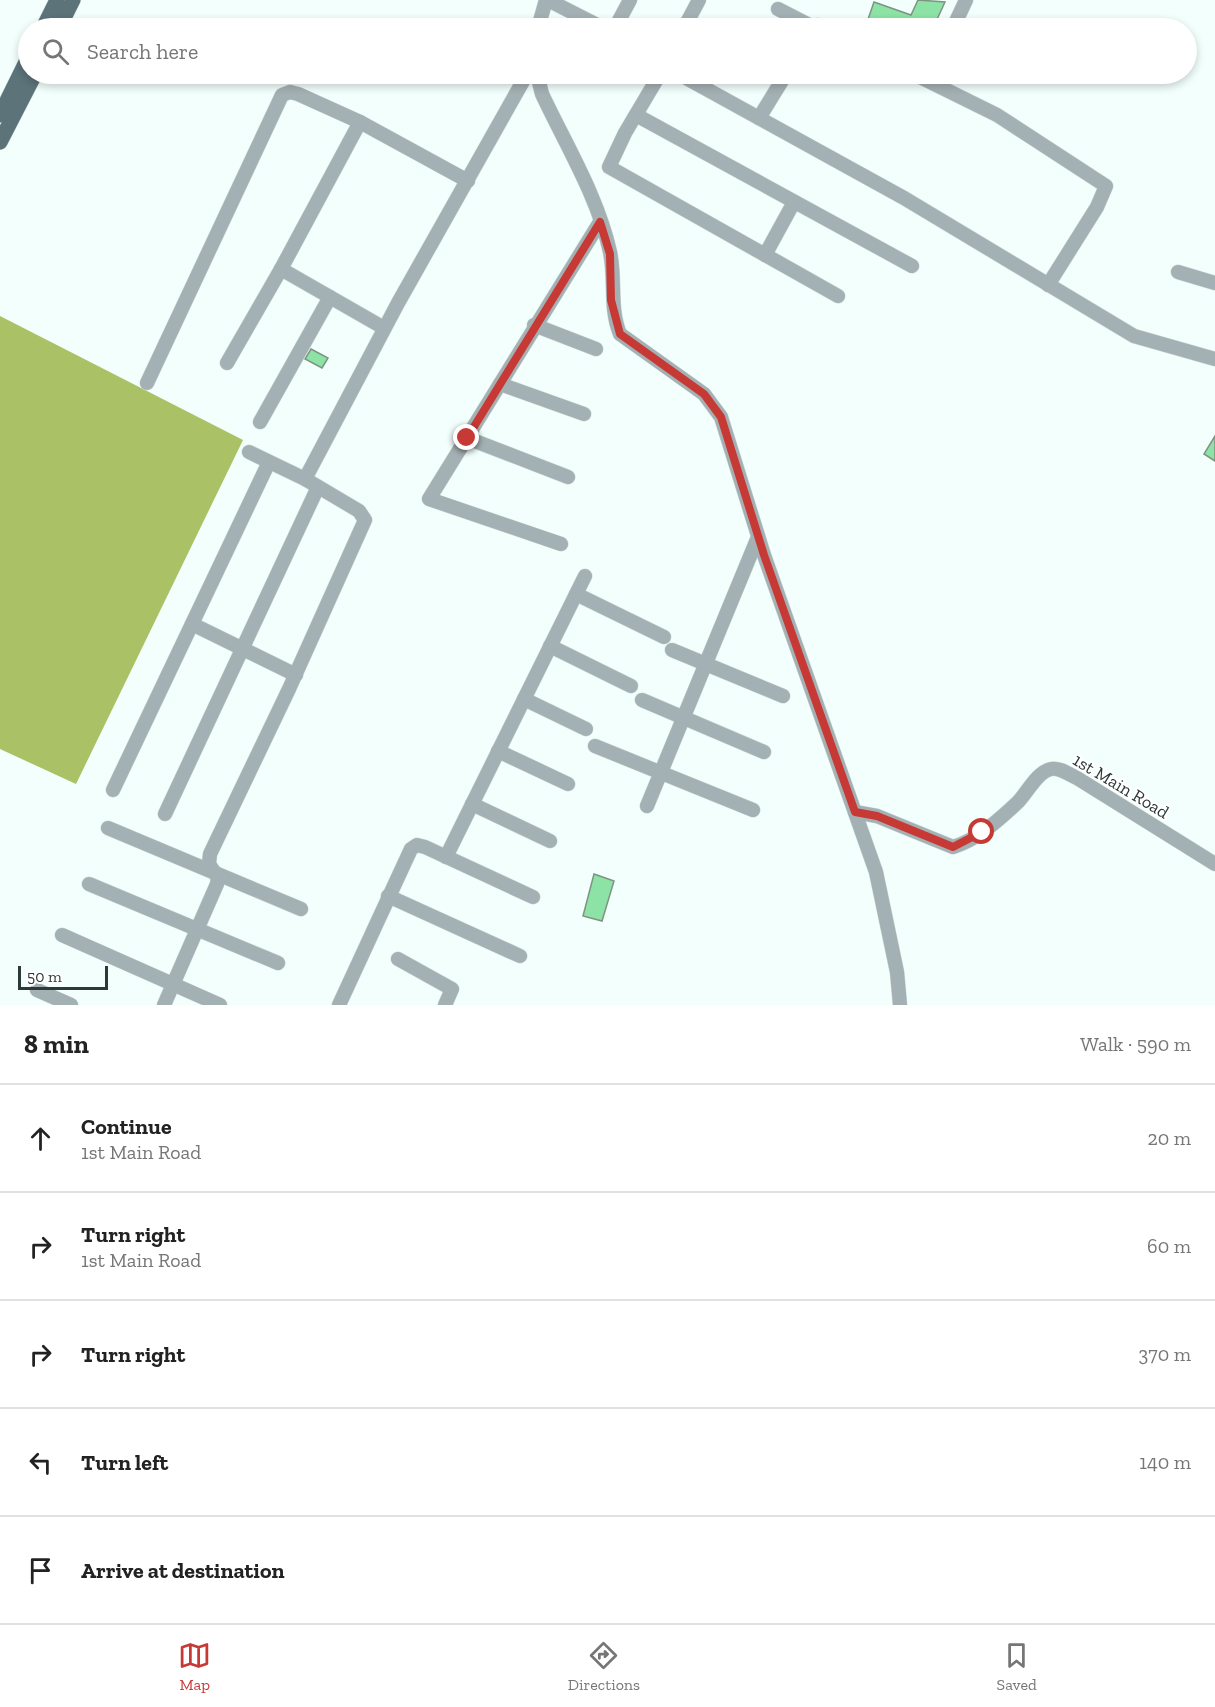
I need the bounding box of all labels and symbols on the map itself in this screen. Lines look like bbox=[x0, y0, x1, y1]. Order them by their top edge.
route end bbox=[453, 424, 479, 450]
street label: 1st Main Road bbox=[1069, 749, 1173, 823]
route start bbox=[968, 818, 994, 844]
scale bar bbox=[18, 963, 108, 990]

